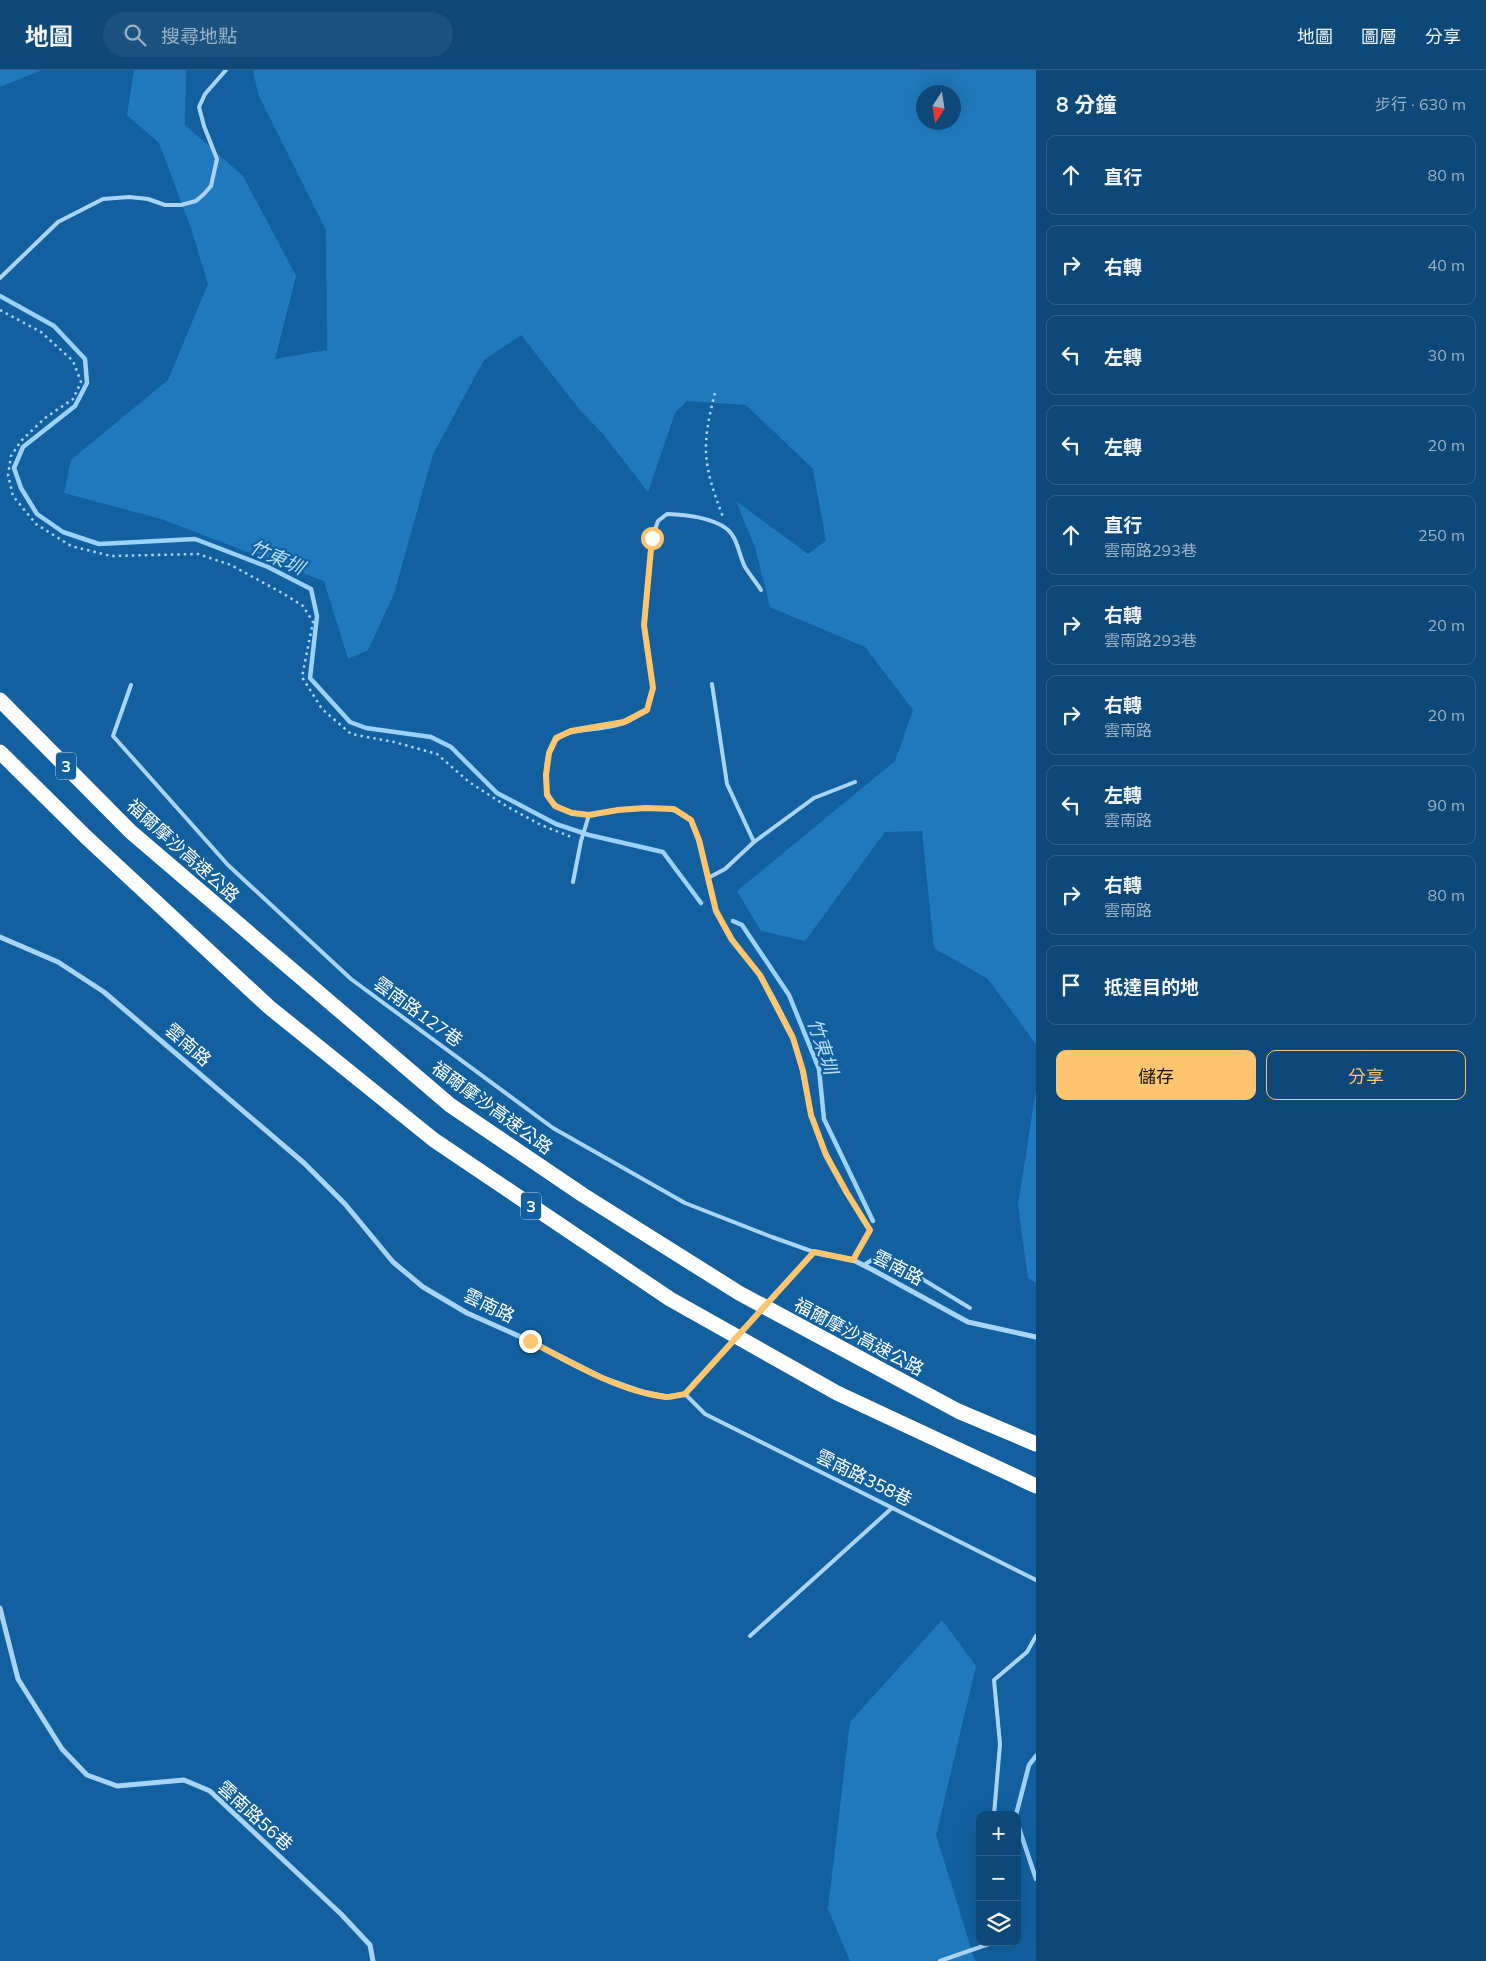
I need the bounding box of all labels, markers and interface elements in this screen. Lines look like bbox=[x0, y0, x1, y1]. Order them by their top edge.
search box bbox=[103, 12, 453, 57]
text: 地圖 bbox=[25, 21, 73, 51]
icon: search bbox=[121, 21, 149, 49]
text: 搜尋地點 bbox=[161, 24, 237, 48]
text: 地圖 bbox=[1297, 25, 1333, 48]
text: 圖層 bbox=[1361, 25, 1397, 48]
text: 分享 bbox=[1425, 25, 1461, 48]
north arrow bbox=[916, 85, 961, 130]
text: 8 分鐘 bbox=[1056, 91, 1116, 117]
text: 步行 · 630 m bbox=[1375, 94, 1466, 114]
icon: ahead bbox=[1057, 161, 1085, 189]
text: 直行 bbox=[1104, 165, 1142, 189]
text: 80 m bbox=[1428, 165, 1465, 185]
icon: right bbox=[1057, 251, 1085, 279]
text: 右轉 bbox=[1104, 255, 1142, 279]
text: 40 m bbox=[1428, 255, 1465, 275]
icon: left bbox=[1057, 341, 1085, 369]
text: 左轉 bbox=[1104, 345, 1142, 369]
text: 30 m bbox=[1428, 345, 1465, 365]
icon: left bbox=[1057, 431, 1085, 459]
text: 左轉 bbox=[1104, 435, 1142, 459]
text: 20 m bbox=[1428, 435, 1465, 455]
text: 直行 bbox=[1104, 513, 1142, 537]
icon: ahead bbox=[1057, 521, 1085, 549]
text: 250 m bbox=[1418, 525, 1465, 545]
route start bbox=[641, 527, 664, 550]
water label: 竹東圳 bbox=[246, 534, 311, 581]
text: 雲南路293巷 bbox=[1104, 540, 1197, 560]
text: 右轉 bbox=[1104, 603, 1142, 627]
icon: right bbox=[1057, 611, 1085, 639]
text: 20 m bbox=[1428, 615, 1465, 635]
text: 雲南路293巷 bbox=[1104, 630, 1197, 650]
text: 右轉 bbox=[1104, 693, 1142, 717]
icon: right bbox=[1057, 701, 1085, 729]
text: 20 m bbox=[1428, 705, 1465, 725]
text: 雲南路 bbox=[1104, 720, 1152, 740]
road number: 3 bbox=[56, 752, 76, 779]
text: 左轉 bbox=[1104, 783, 1142, 807]
icon: left bbox=[1057, 791, 1085, 819]
street label: 福爾摩沙高速公路 bbox=[122, 794, 245, 907]
text: 90 m bbox=[1428, 795, 1465, 815]
text: 雲南路 bbox=[1104, 810, 1152, 830]
text: 右轉 bbox=[1104, 873, 1142, 897]
icon: right bbox=[1057, 881, 1085, 909]
text: 80 m bbox=[1428, 885, 1465, 905]
text: 雲南路 bbox=[1104, 900, 1152, 920]
icon: arrive bbox=[1057, 971, 1085, 999]
street label: 雲南路127巷 bbox=[369, 972, 467, 1052]
text: 抵達目的地 bbox=[1104, 975, 1199, 999]
water label: 竹東圳 bbox=[803, 1015, 844, 1080]
street label: 雲南路 bbox=[160, 1018, 216, 1071]
button: 儲存 bbox=[1056, 1050, 1256, 1100]
button: 分享 bbox=[1266, 1050, 1466, 1100]
street label: 福爾摩沙高速公路 bbox=[427, 1056, 557, 1159]
road number: 3 bbox=[521, 1192, 541, 1220]
street label: 雲南路 bbox=[869, 1245, 928, 1290]
street label: 雲南路 bbox=[460, 1283, 519, 1328]
street label: 福爾摩沙高速公路 bbox=[790, 1293, 928, 1381]
route end bbox=[519, 1330, 542, 1353]
street label: 雲南路358巷 bbox=[812, 1444, 916, 1511]
street label: 雲南路56巷 bbox=[213, 1776, 298, 1855]
map controls bbox=[976, 1811, 1021, 1946]
button: + bbox=[976, 1811, 1021, 1856]
button: − bbox=[976, 1856, 1021, 1901]
button: layers bbox=[976, 1901, 1021, 1946]

